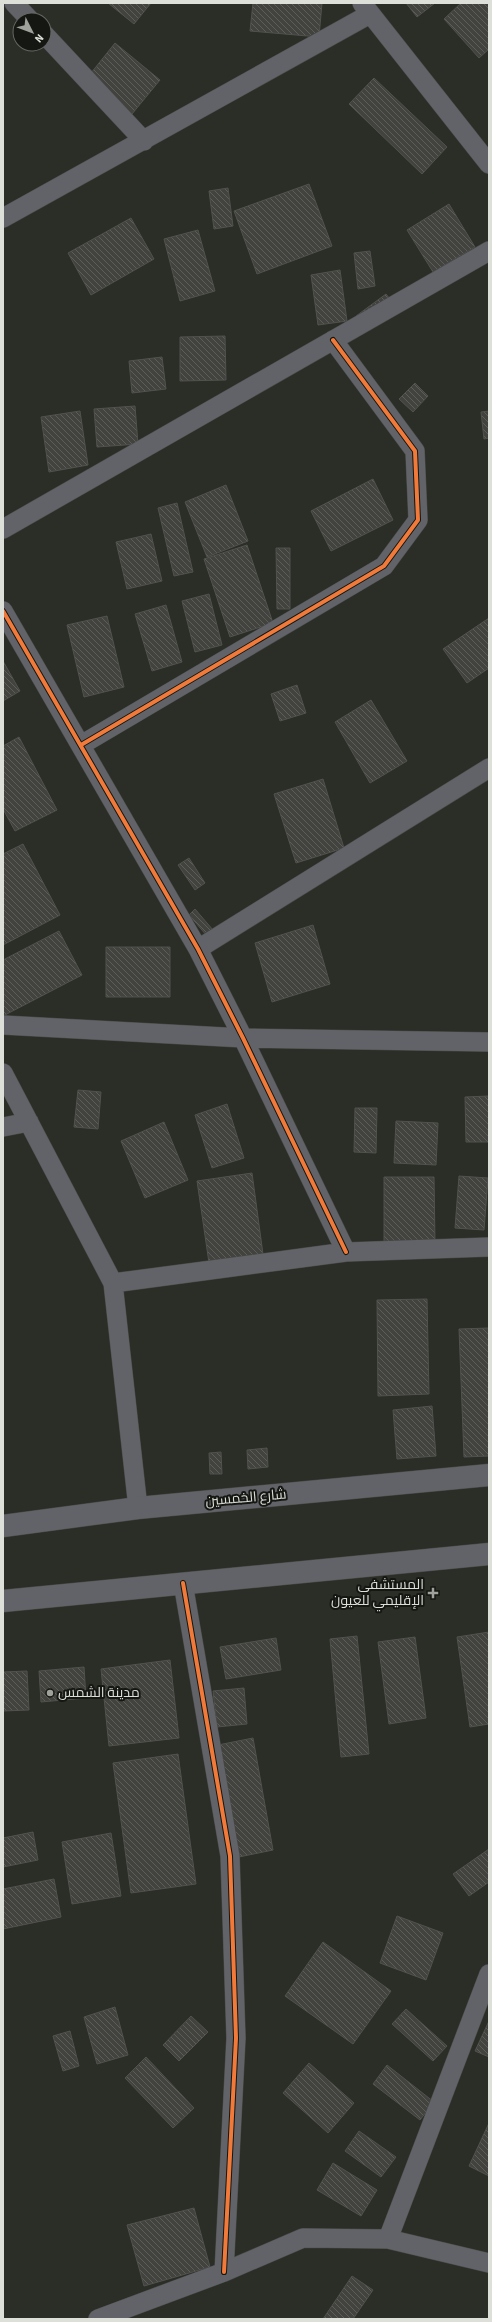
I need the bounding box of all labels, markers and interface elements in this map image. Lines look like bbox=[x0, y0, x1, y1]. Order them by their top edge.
north arrow bbox=[12, 12, 52, 52]
text: N bbox=[31, 31, 47, 46]
street label: شارع الخمسين bbox=[205, 1484, 287, 1512]
place label: المستشفى الإقليمي للعيون bbox=[331, 1575, 424, 1612]
marker: المستشفى الإقليمي للعيون bbox=[427, 1587, 439, 1599]
place label: مدينة الشمس bbox=[58, 1683, 140, 1703]
marker: مدينة الشمس bbox=[45, 1688, 55, 1698]

